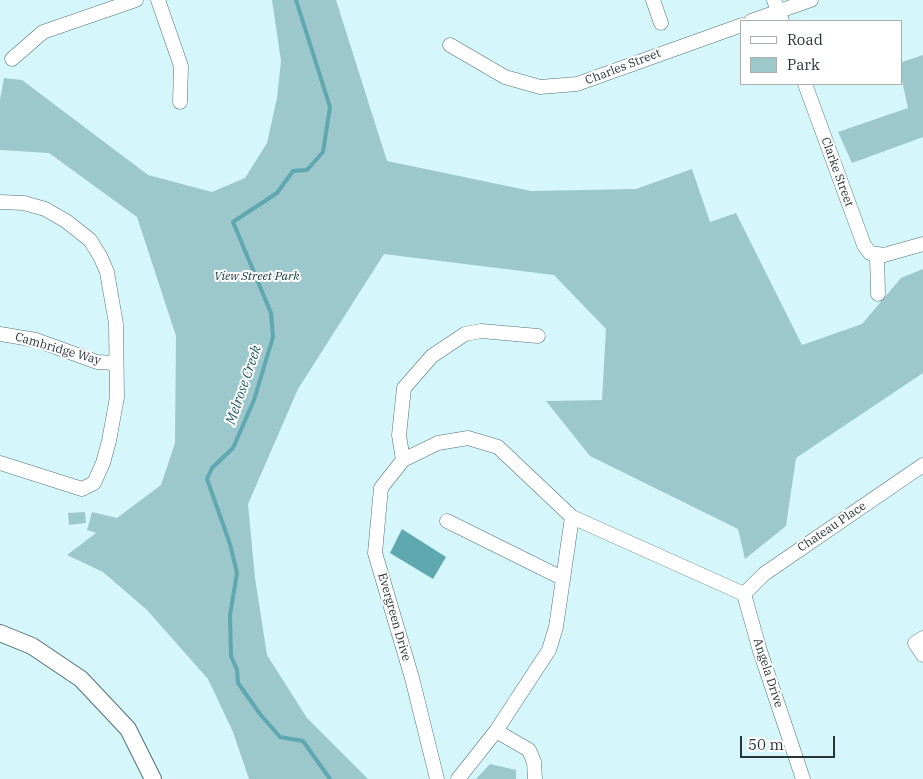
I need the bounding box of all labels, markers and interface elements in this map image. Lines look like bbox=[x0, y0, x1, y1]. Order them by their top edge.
legend bbox=[740, 20, 903, 85]
text: Road bbox=[787, 30, 823, 49]
street label: Charles Street bbox=[583, 46, 663, 88]
text: Park bbox=[787, 55, 820, 74]
street label: Clarke Street bbox=[818, 135, 856, 209]
park label: View Street Park bbox=[214, 270, 300, 284]
street label: Cambridge Way bbox=[13, 330, 103, 368]
water label: Melrose Creek bbox=[223, 343, 265, 427]
street label: Chateau Place bbox=[795, 499, 869, 555]
street label: Evergreen Drive bbox=[375, 571, 413, 663]
street label: Angela Drive bbox=[750, 637, 786, 709]
scale bar bbox=[743, 726, 838, 758]
text: 50 m bbox=[748, 735, 784, 754]

